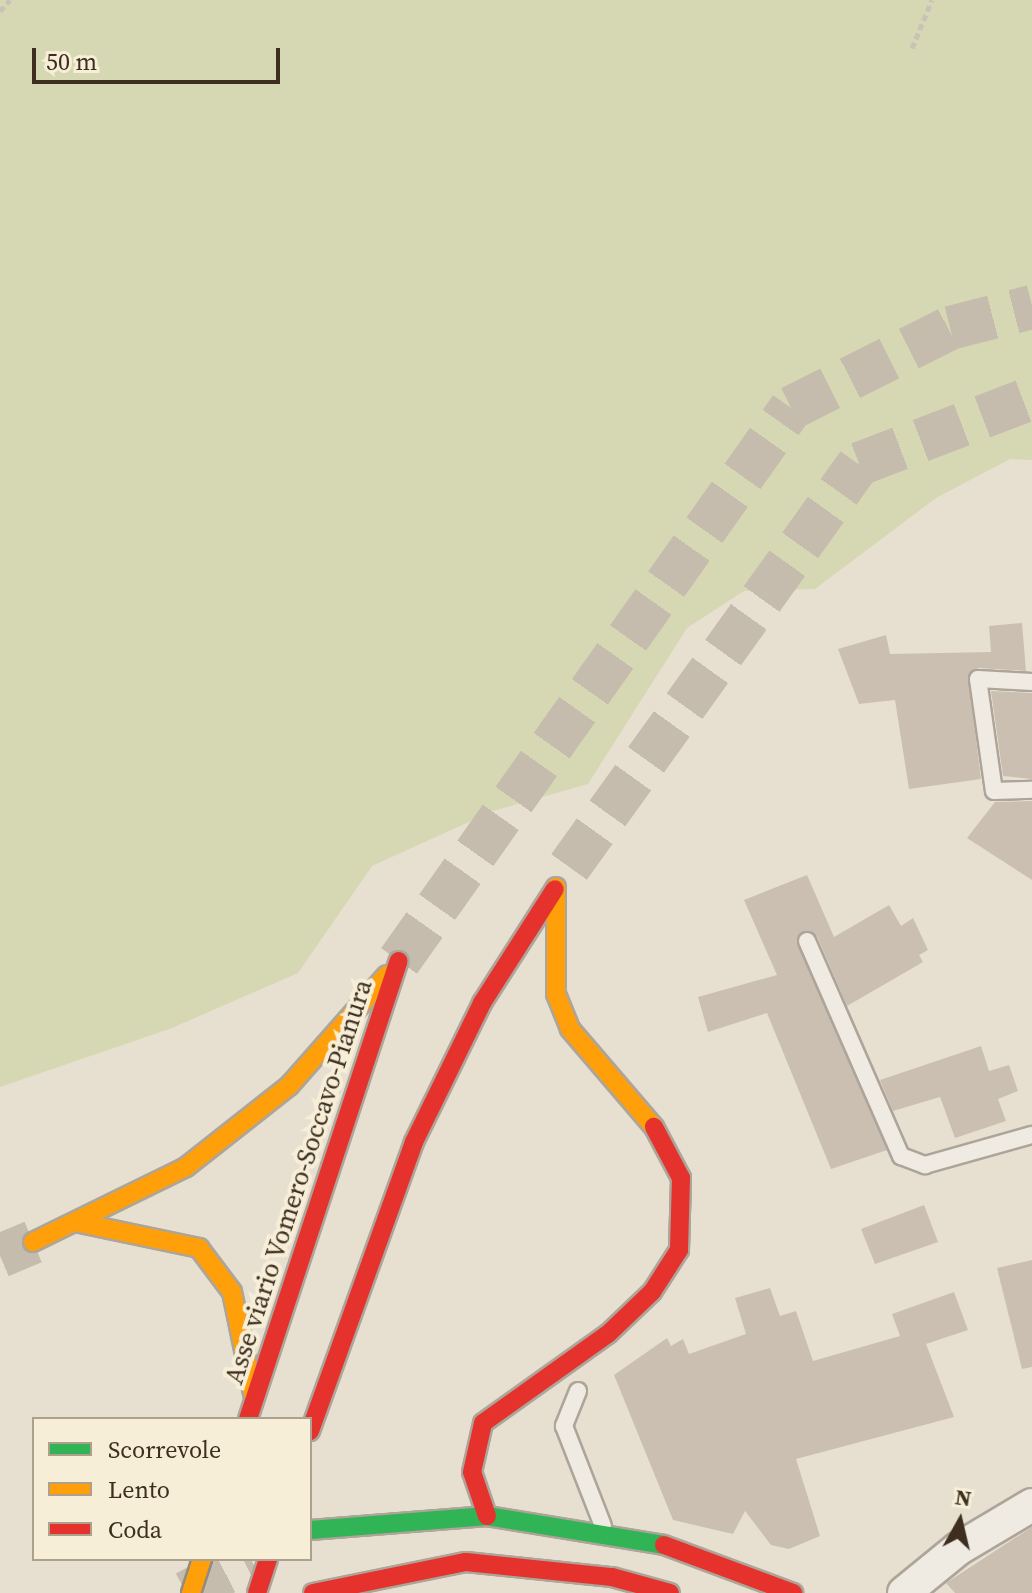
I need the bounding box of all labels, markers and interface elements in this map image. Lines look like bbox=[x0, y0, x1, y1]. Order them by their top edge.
scale bar bbox=[36, 32, 284, 82]
text: 50 m bbox=[46, 45, 97, 78]
street label: Asse viario Vomero-Soccavo-Pianura bbox=[219, 975, 379, 1389]
legend bbox=[32, 1417, 312, 1561]
text: Scorrevole bbox=[108, 1433, 221, 1466]
text: Lento bbox=[108, 1473, 170, 1506]
north arrow bbox=[920, 1481, 1000, 1561]
text: N bbox=[953, 1481, 973, 1513]
text: Coda bbox=[108, 1513, 162, 1546]

